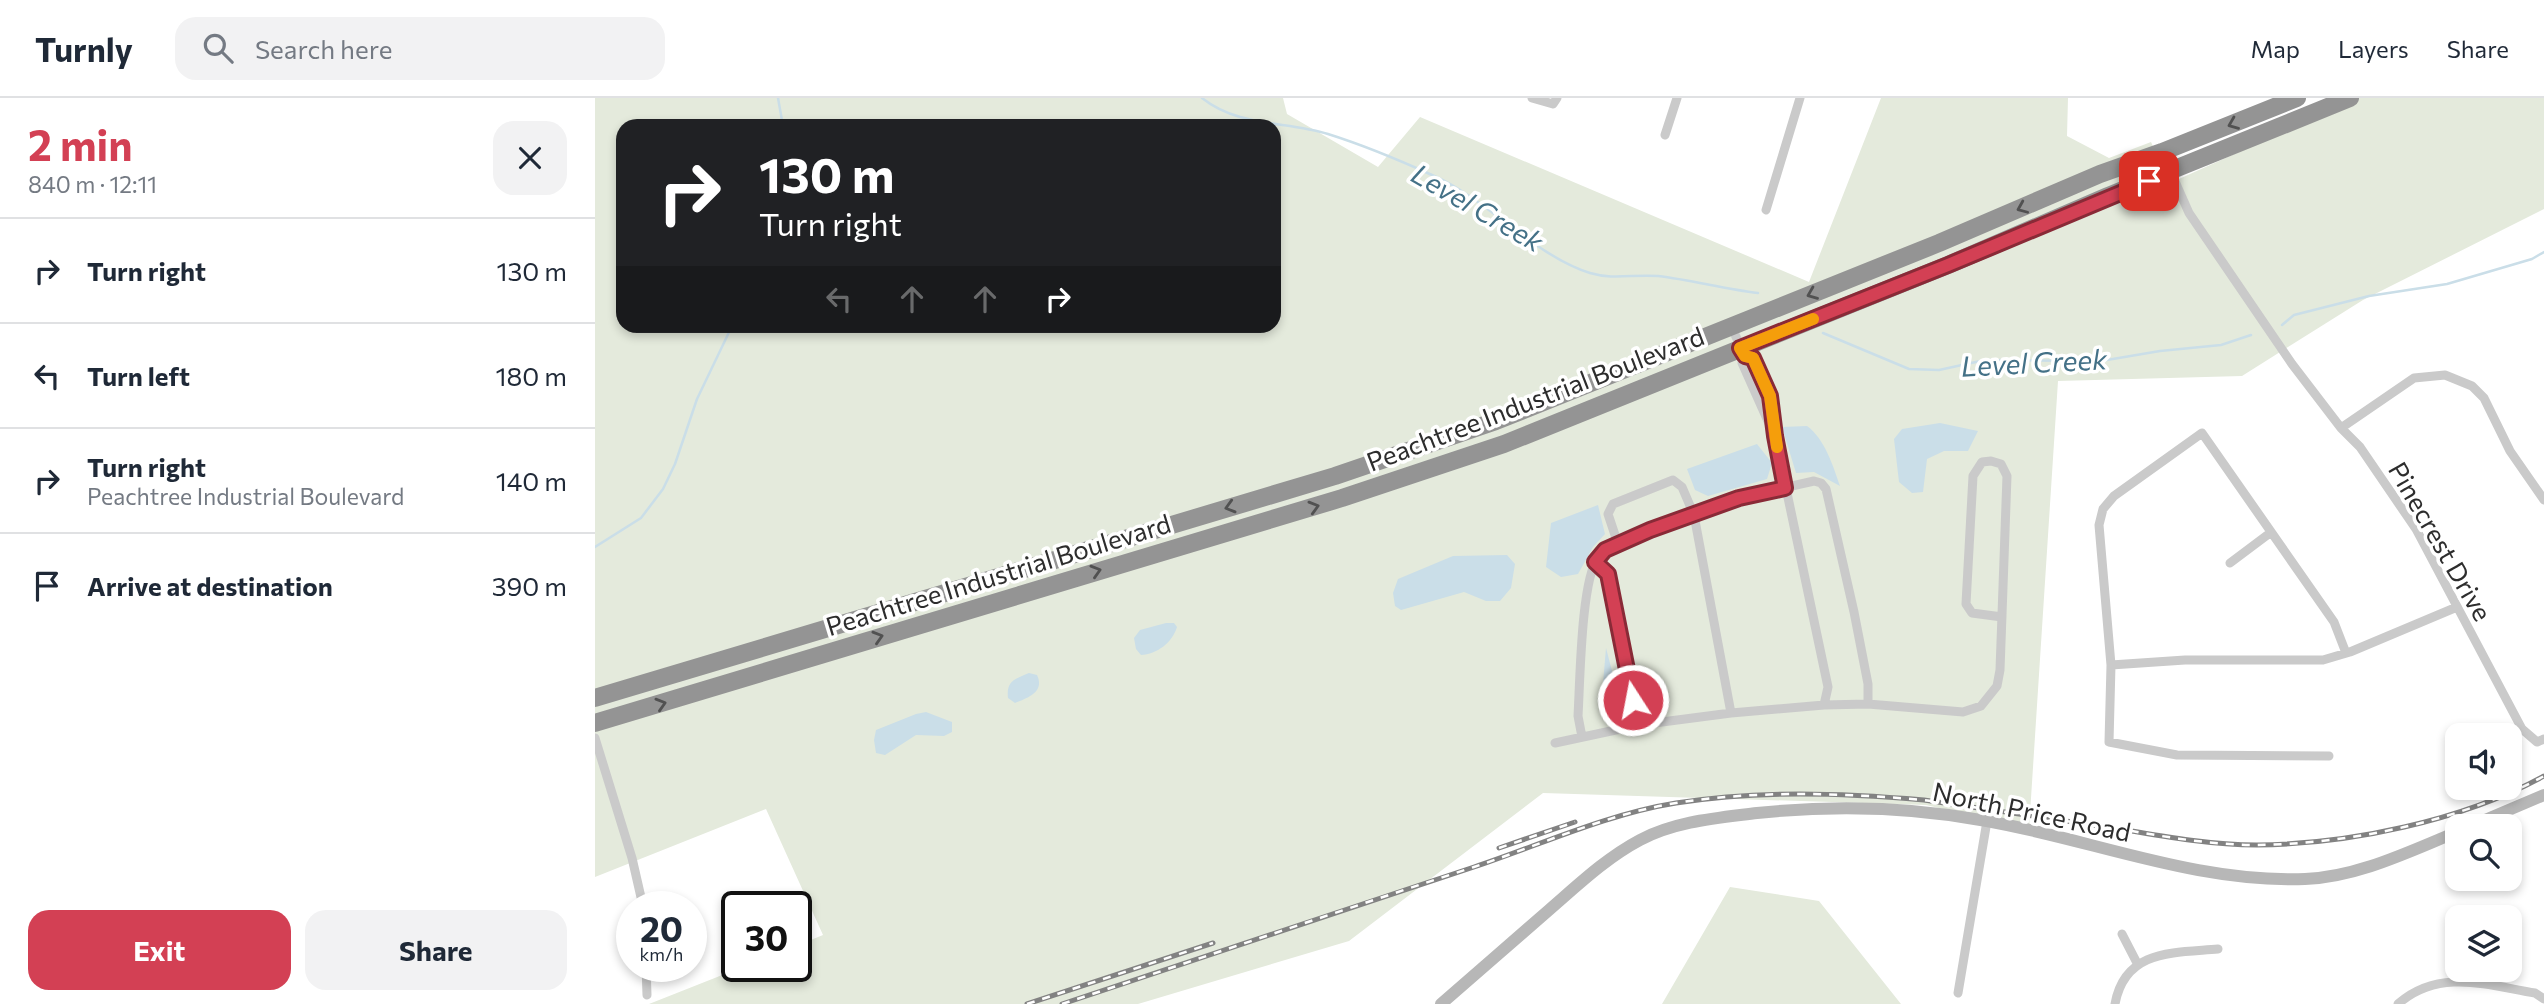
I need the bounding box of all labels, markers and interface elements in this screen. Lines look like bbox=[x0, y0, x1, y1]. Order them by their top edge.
search box bbox=[175, 17, 665, 80]
text: Turnly bbox=[35, 28, 133, 69]
icon: search bbox=[199, 29, 237, 67]
text: Search here bbox=[255, 33, 392, 64]
text: Map bbox=[2251, 34, 2300, 63]
text: Layers bbox=[2338, 34, 2409, 63]
text: Share bbox=[2447, 34, 2509, 63]
one-way arrow bbox=[2228, 115, 2240, 129]
text: 2 min bbox=[28, 118, 133, 170]
button: close bbox=[493, 121, 567, 195]
text: 130 m bbox=[759, 143, 894, 203]
icon: right bbox=[644, 147, 735, 238]
pin bbox=[2119, 151, 2179, 211]
water label: Level Creek bbox=[1406, 156, 1551, 259]
icon: arrive bbox=[2130, 162, 2168, 200]
text: 840 m · 12:11 bbox=[28, 170, 157, 198]
one-way arrow bbox=[2017, 199, 2029, 213]
text: Turn right bbox=[759, 203, 902, 243]
icon: right bbox=[28, 252, 66, 290]
text: Turn right bbox=[87, 255, 206, 286]
text: 130 m bbox=[496, 255, 567, 286]
icon: left bbox=[820, 280, 858, 318]
icon: ahead bbox=[893, 280, 931, 318]
icon: ahead bbox=[966, 280, 1004, 318]
icon: right bbox=[1039, 280, 1077, 318]
one-way arrow bbox=[1806, 285, 1818, 299]
street label: Peachtree Industrial Boulevard bbox=[1362, 319, 1708, 477]
water label: Level Creek bbox=[1960, 341, 2109, 383]
icon: left bbox=[28, 357, 66, 395]
text: Turn left bbox=[87, 360, 190, 391]
text: 180 m bbox=[495, 360, 567, 391]
text: Turn right bbox=[87, 451, 206, 482]
street label: Pinecrest Drive bbox=[2383, 456, 2499, 626]
icon: right bbox=[28, 462, 66, 500]
text: 140 m bbox=[496, 465, 567, 496]
text: Peachtree Industrial Boulevard bbox=[87, 482, 404, 510]
one-way arrow bbox=[1225, 498, 1237, 513]
one-way arrow bbox=[1308, 500, 1320, 515]
street label: Peachtree Industrial Boulevard bbox=[822, 507, 1174, 641]
one-way arrow bbox=[1090, 565, 1102, 580]
icon: arrive bbox=[28, 567, 66, 605]
text: Arrive at destination bbox=[87, 570, 333, 601]
text: 390 m bbox=[492, 570, 567, 601]
one-way arrow bbox=[872, 631, 884, 646]
position arrow bbox=[1596, 663, 1670, 737]
one-way arrow bbox=[654, 697, 666, 712]
map controls bbox=[2445, 723, 2522, 982]
button: sound bbox=[2445, 723, 2522, 800]
street label: North Price Road bbox=[1930, 775, 2134, 847]
button: search bbox=[2445, 814, 2522, 891]
speed limit sign: 30 bbox=[721, 891, 812, 982]
button: layers bbox=[2445, 905, 2522, 982]
text: 20 bbox=[640, 906, 683, 949]
button: Exit bbox=[28, 910, 291, 990]
button: Share bbox=[305, 910, 567, 990]
text: km/h bbox=[640, 943, 683, 965]

